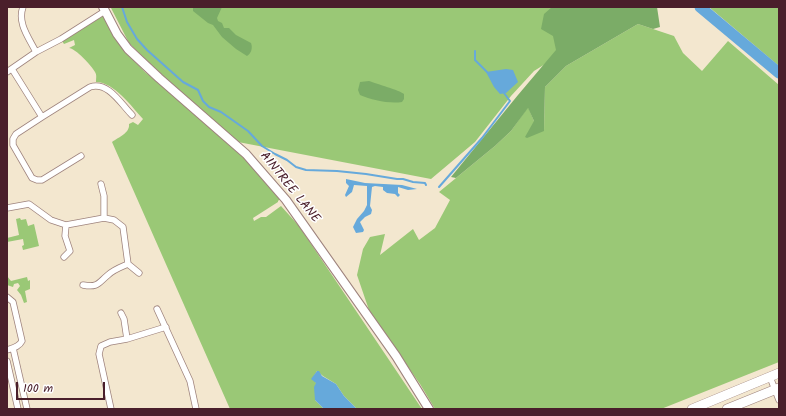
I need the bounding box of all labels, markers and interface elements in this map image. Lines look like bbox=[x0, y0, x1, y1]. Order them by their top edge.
street label: AINTREE LANE bbox=[256, 149, 322, 227]
scale bar bbox=[18, 374, 107, 400]
text: 100 m bbox=[23, 379, 53, 398]

